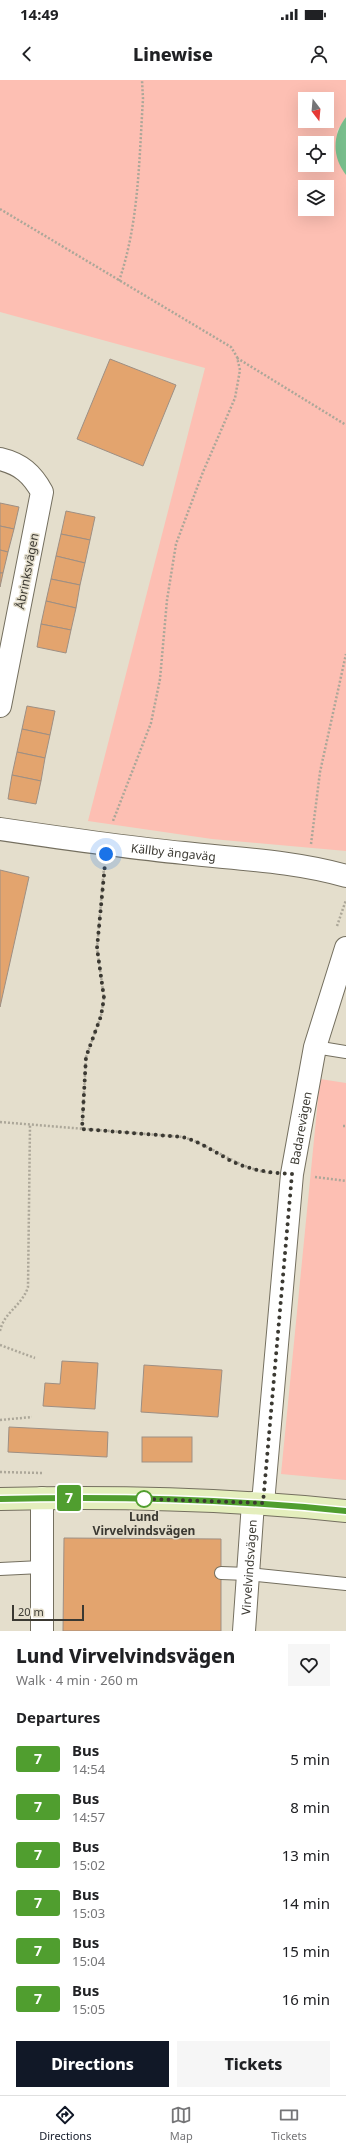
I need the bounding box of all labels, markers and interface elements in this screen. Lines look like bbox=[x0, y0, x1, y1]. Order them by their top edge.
text: 14:49 bbox=[20, 4, 59, 24]
text: Linewise bbox=[133, 42, 213, 66]
icon: back bbox=[16, 43, 38, 65]
icon: person bbox=[308, 43, 330, 65]
north arrow bbox=[298, 92, 334, 128]
map controls bbox=[298, 92, 334, 216]
button: locate bbox=[298, 136, 334, 172]
button: layers bbox=[298, 180, 334, 216]
street label: Åbrinksvägen bbox=[11, 532, 43, 610]
street label: Källby ängaväg bbox=[130, 839, 217, 865]
your location bbox=[96, 844, 116, 864]
street label: Badarevägen bbox=[285, 1090, 315, 1166]
line badge: 7 bbox=[56, 1485, 82, 1511]
text: 7 bbox=[65, 1488, 73, 1507]
marker: Lund Virvelvindsvägen bbox=[135, 1490, 153, 1508]
place label: Lund Virvelvindsvägen bbox=[93, 1508, 195, 1539]
street label: Virvelvindsvägen bbox=[237, 1519, 260, 1615]
scale bar bbox=[12, 1603, 84, 1622]
text: 20 m bbox=[18, 1604, 44, 1619]
text: Lund Virvelvindsvägen bbox=[16, 1643, 235, 1669]
button: heart bbox=[288, 1644, 330, 1686]
text: Walk · 4 min · 260 m bbox=[16, 1671, 138, 1689]
text: Departures bbox=[16, 1707, 100, 1727]
text: Bus bbox=[72, 1740, 99, 1760]
text: 7 bbox=[34, 1749, 42, 1768]
text: 5 min bbox=[290, 1749, 330, 1769]
text: 14:54 bbox=[72, 1760, 105, 1778]
text: Bus bbox=[72, 1788, 99, 1808]
text: 7 bbox=[34, 1797, 42, 1816]
text: 8 min bbox=[290, 1797, 330, 1817]
text: 14:57 bbox=[72, 1808, 105, 1826]
text: Bus bbox=[72, 1836, 99, 1856]
text: 7 bbox=[34, 1845, 42, 1864]
text: 13 min bbox=[282, 1845, 330, 1865]
text: 15:02 bbox=[72, 1856, 105, 1874]
text: Bus bbox=[72, 1884, 99, 1904]
text: 7 bbox=[34, 1893, 42, 1912]
text: 14 min bbox=[282, 1893, 330, 1913]
text: 15:03 bbox=[72, 1904, 105, 1922]
text: Bus bbox=[72, 1932, 99, 1952]
text: 7 bbox=[34, 1941, 42, 1960]
text: 15 min bbox=[282, 1941, 330, 1961]
text: 15:04 bbox=[72, 1952, 105, 1970]
text: Bus bbox=[72, 1980, 99, 2000]
text: 7 bbox=[34, 1989, 42, 2008]
text: 16 min bbox=[282, 1989, 330, 2009]
text: 15:05 bbox=[72, 2000, 105, 2018]
button: Directions bbox=[16, 2041, 169, 2087]
button: Tickets bbox=[177, 2041, 330, 2087]
tab: Directions bbox=[39, 2104, 91, 2143]
tab: Map bbox=[170, 2104, 193, 2143]
tab: Tickets bbox=[271, 2104, 307, 2143]

